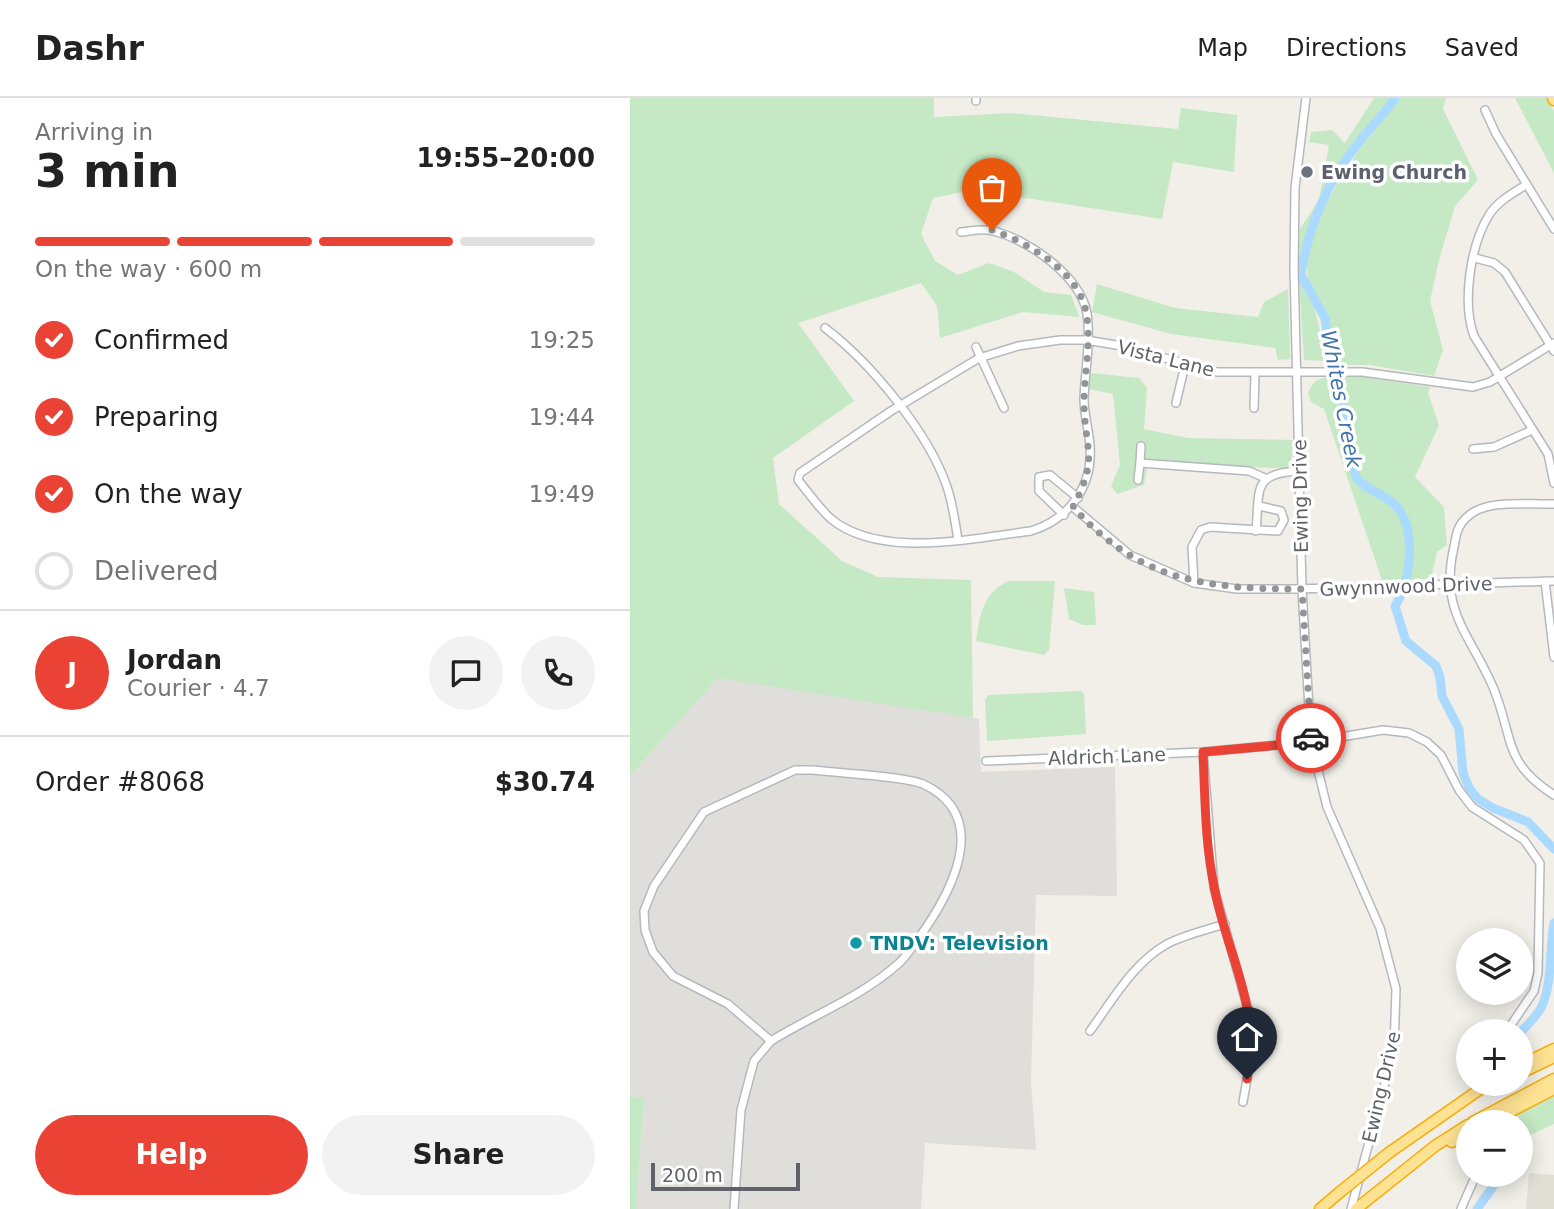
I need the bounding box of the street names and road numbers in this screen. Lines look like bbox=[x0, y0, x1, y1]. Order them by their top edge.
street label: Vista Lane bbox=[1115, 335, 1217, 381]
street label: Ewing Drive bbox=[1288, 439, 1312, 553]
street label: Gwynnwood Drive bbox=[1319, 572, 1493, 600]
street label: Aldrich Lane bbox=[1048, 743, 1166, 769]
street label: Ewing Drive bbox=[1358, 1029, 1404, 1145]

